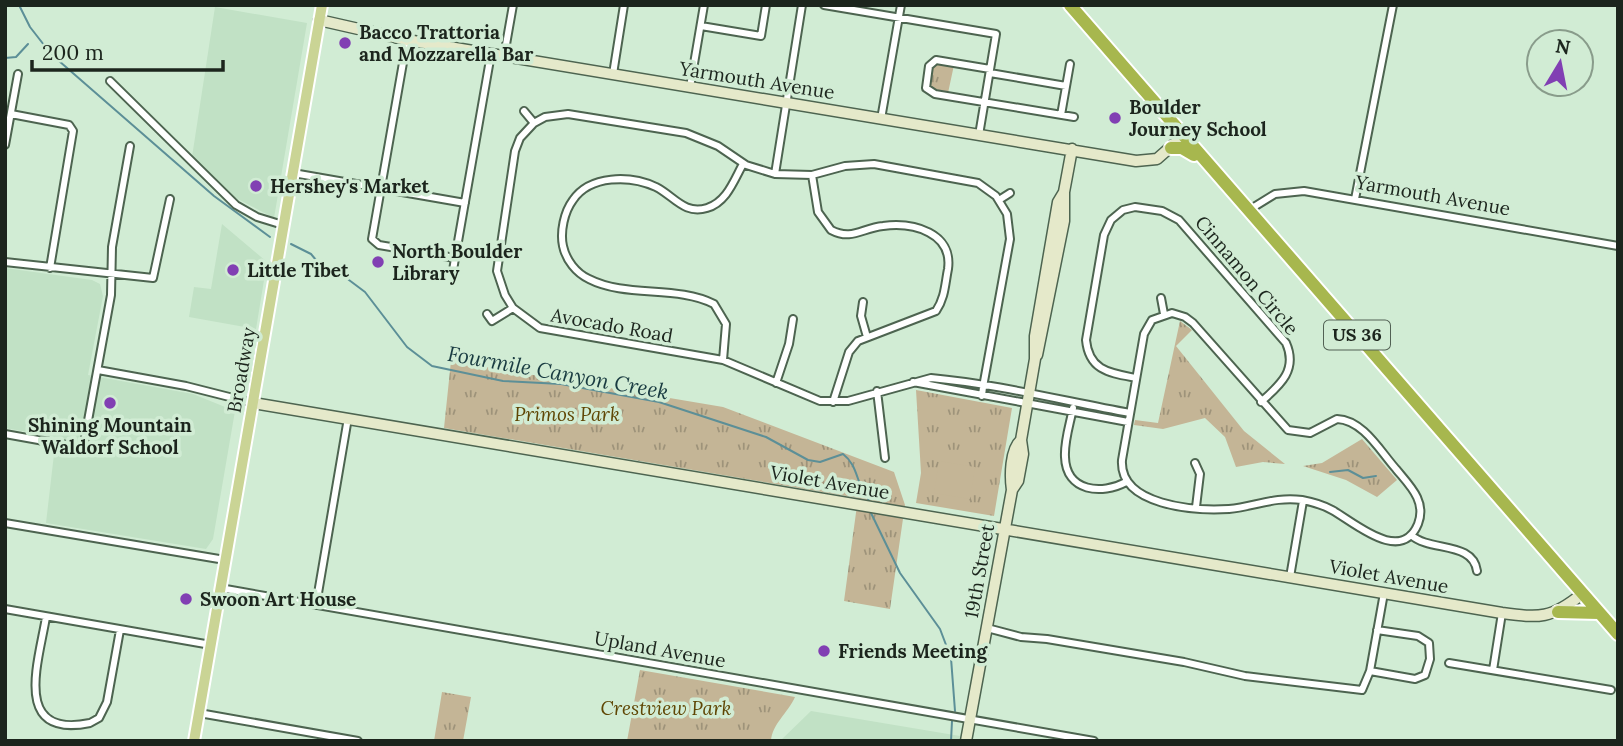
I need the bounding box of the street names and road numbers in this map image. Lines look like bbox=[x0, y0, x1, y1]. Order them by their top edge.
street label: Yarmouth Avenue bbox=[677, 56, 836, 104]
street label: Yarmouth Avenue bbox=[1353, 169, 1512, 220]
street label: Cinnamon Circle bbox=[1190, 210, 1304, 340]
street label: Avocado Road bbox=[548, 302, 675, 348]
road number: US 36 bbox=[1324, 320, 1390, 349]
street label: Broadway bbox=[222, 325, 260, 415]
street label: Violet Avenue bbox=[767, 460, 892, 504]
street label: 19th Street bbox=[959, 521, 999, 620]
street label: Violet Avenue bbox=[1326, 554, 1451, 598]
street label: Upland Avenue bbox=[592, 626, 728, 672]

